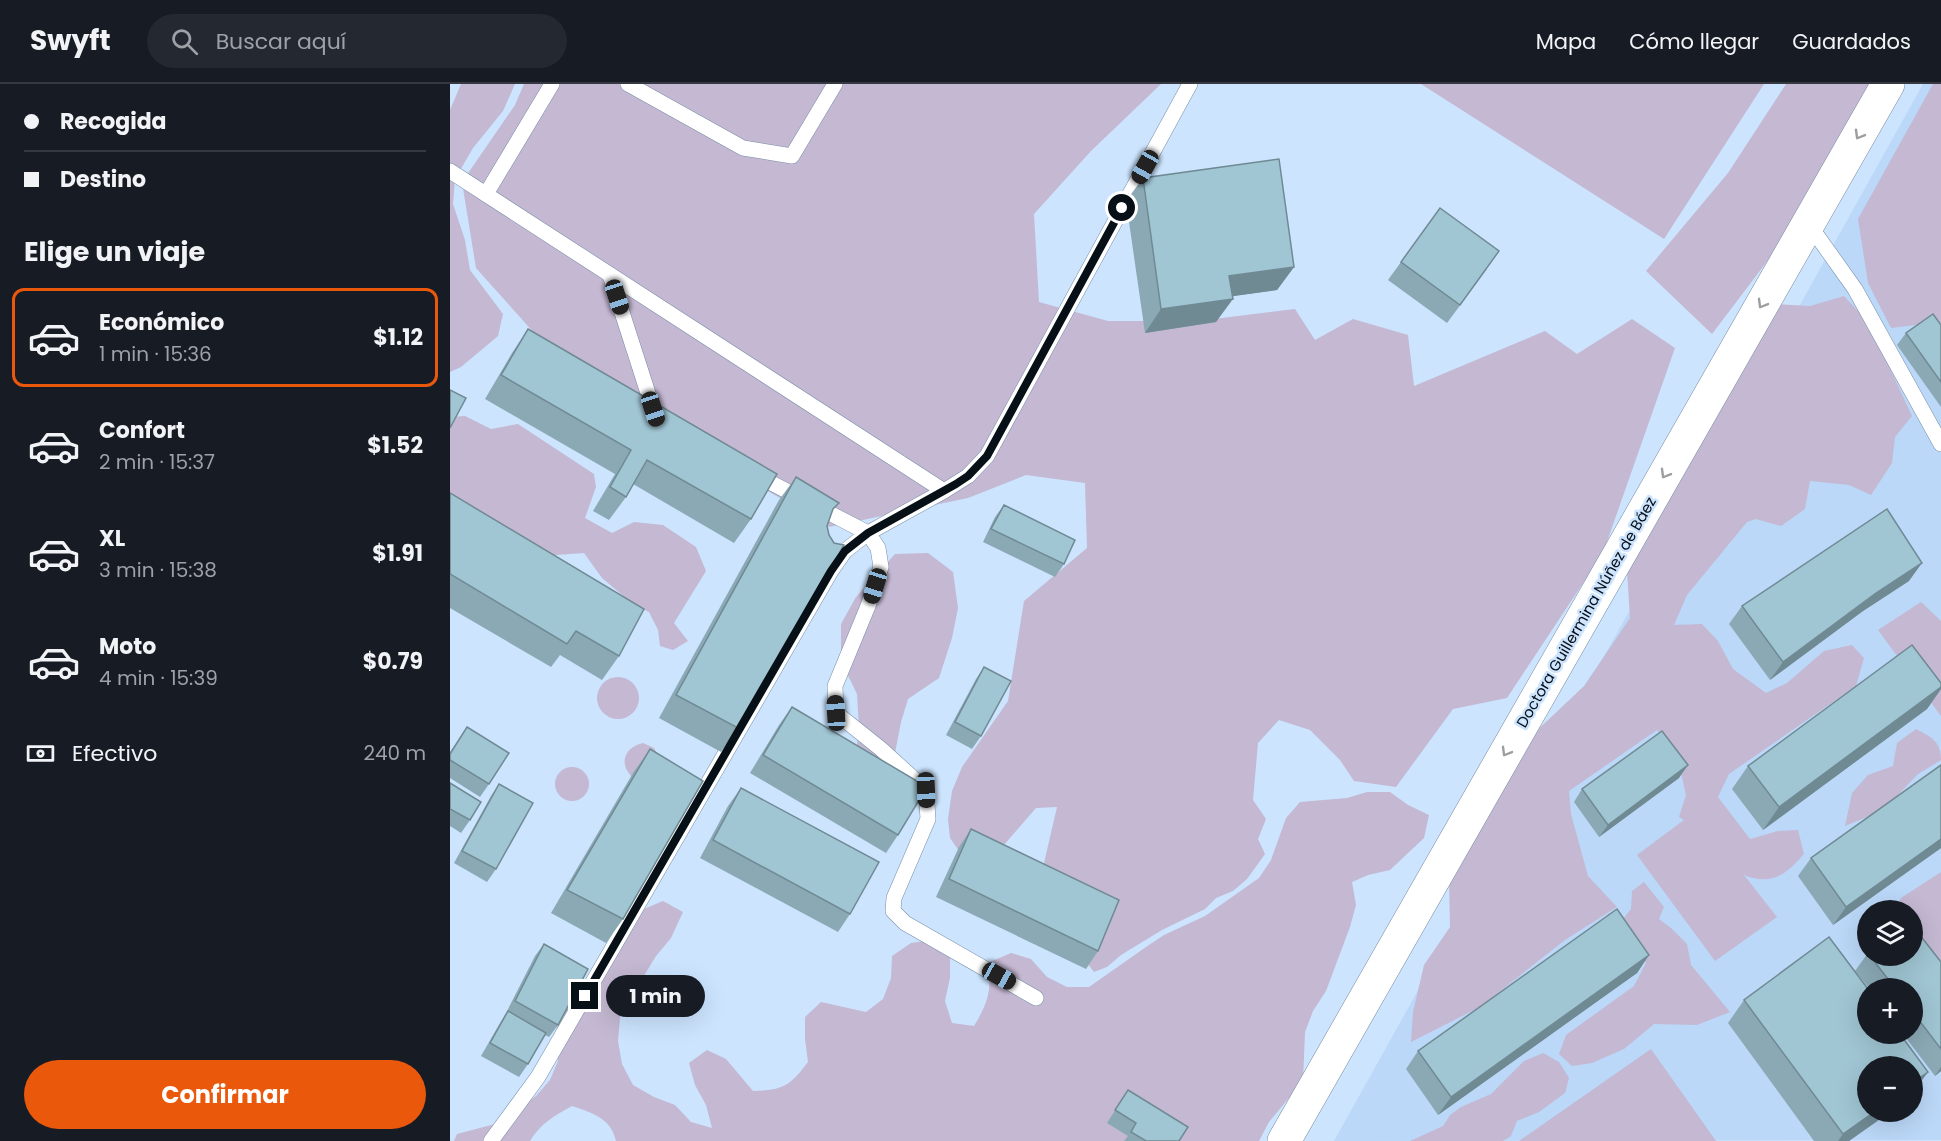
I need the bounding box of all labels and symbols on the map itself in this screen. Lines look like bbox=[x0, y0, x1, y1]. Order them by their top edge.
one-way arrow bbox=[1854, 129, 1866, 139]
car bbox=[1128, 147, 1162, 187]
route start bbox=[1108, 194, 1135, 221]
car bbox=[603, 277, 631, 317]
one-way arrow bbox=[1758, 298, 1769, 308]
car bbox=[639, 389, 667, 429]
one-way arrow bbox=[1661, 467, 1672, 478]
street label: Doctora Guillermina Núñez de Báez bbox=[1511, 493, 1661, 731]
car bbox=[861, 566, 889, 606]
car bbox=[826, 695, 846, 731]
one-way arrow bbox=[1502, 746, 1513, 756]
car bbox=[916, 772, 936, 808]
car bbox=[979, 959, 1019, 993]
callout: 1 min bbox=[606, 975, 705, 1017]
route end bbox=[571, 982, 598, 1009]

